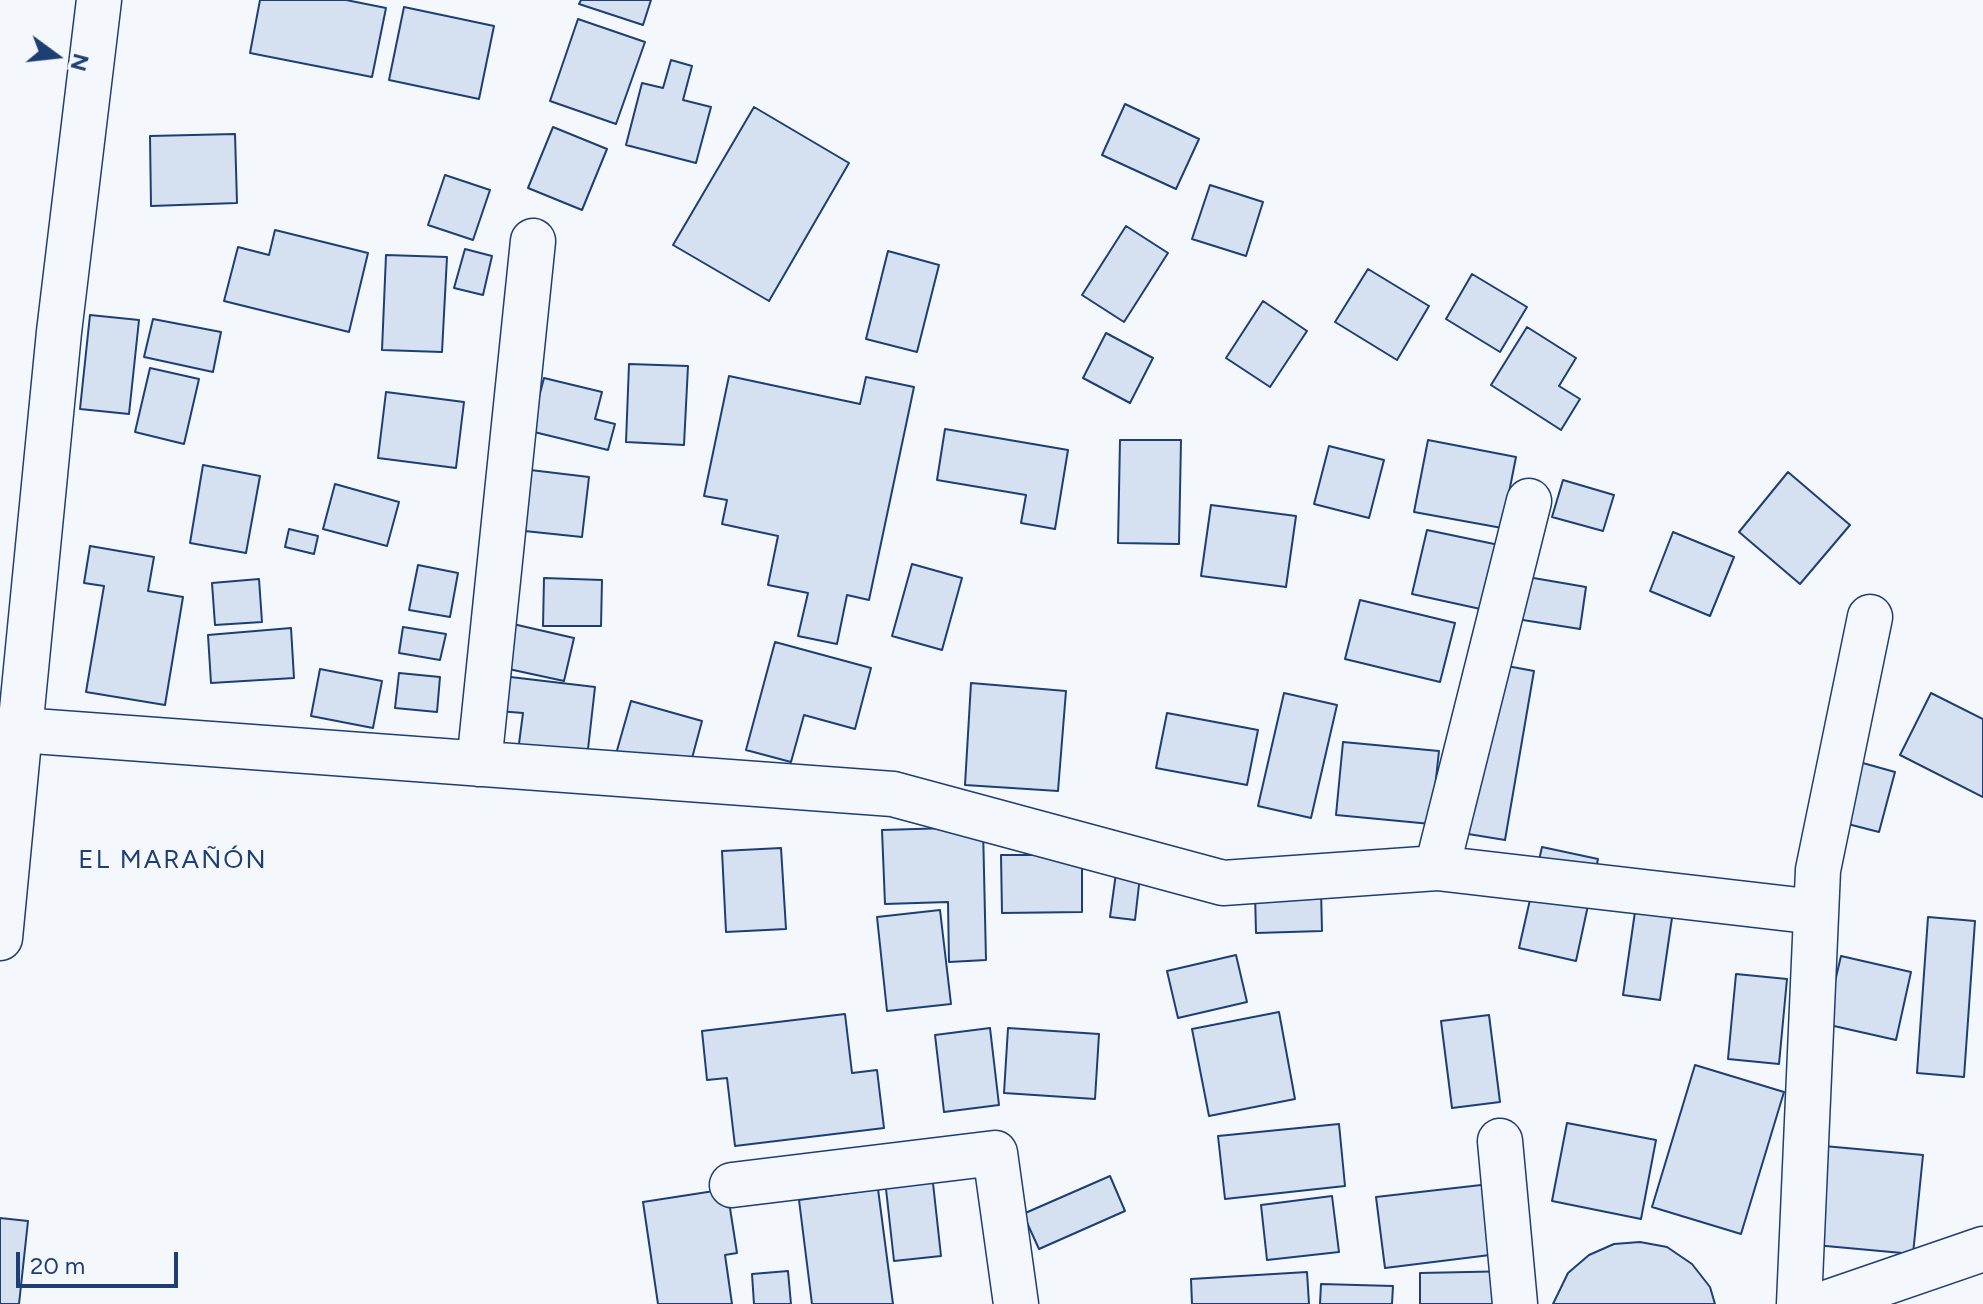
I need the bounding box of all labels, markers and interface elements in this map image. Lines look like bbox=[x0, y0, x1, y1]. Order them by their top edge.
north arrow bbox=[16, 16, 96, 96]
text: N bbox=[64, 51, 95, 74]
district label: EL MARAÑÓN bbox=[78, 844, 268, 876]
scale bar bbox=[20, 1236, 182, 1286]
text: 20 m bbox=[30, 1251, 85, 1280]

